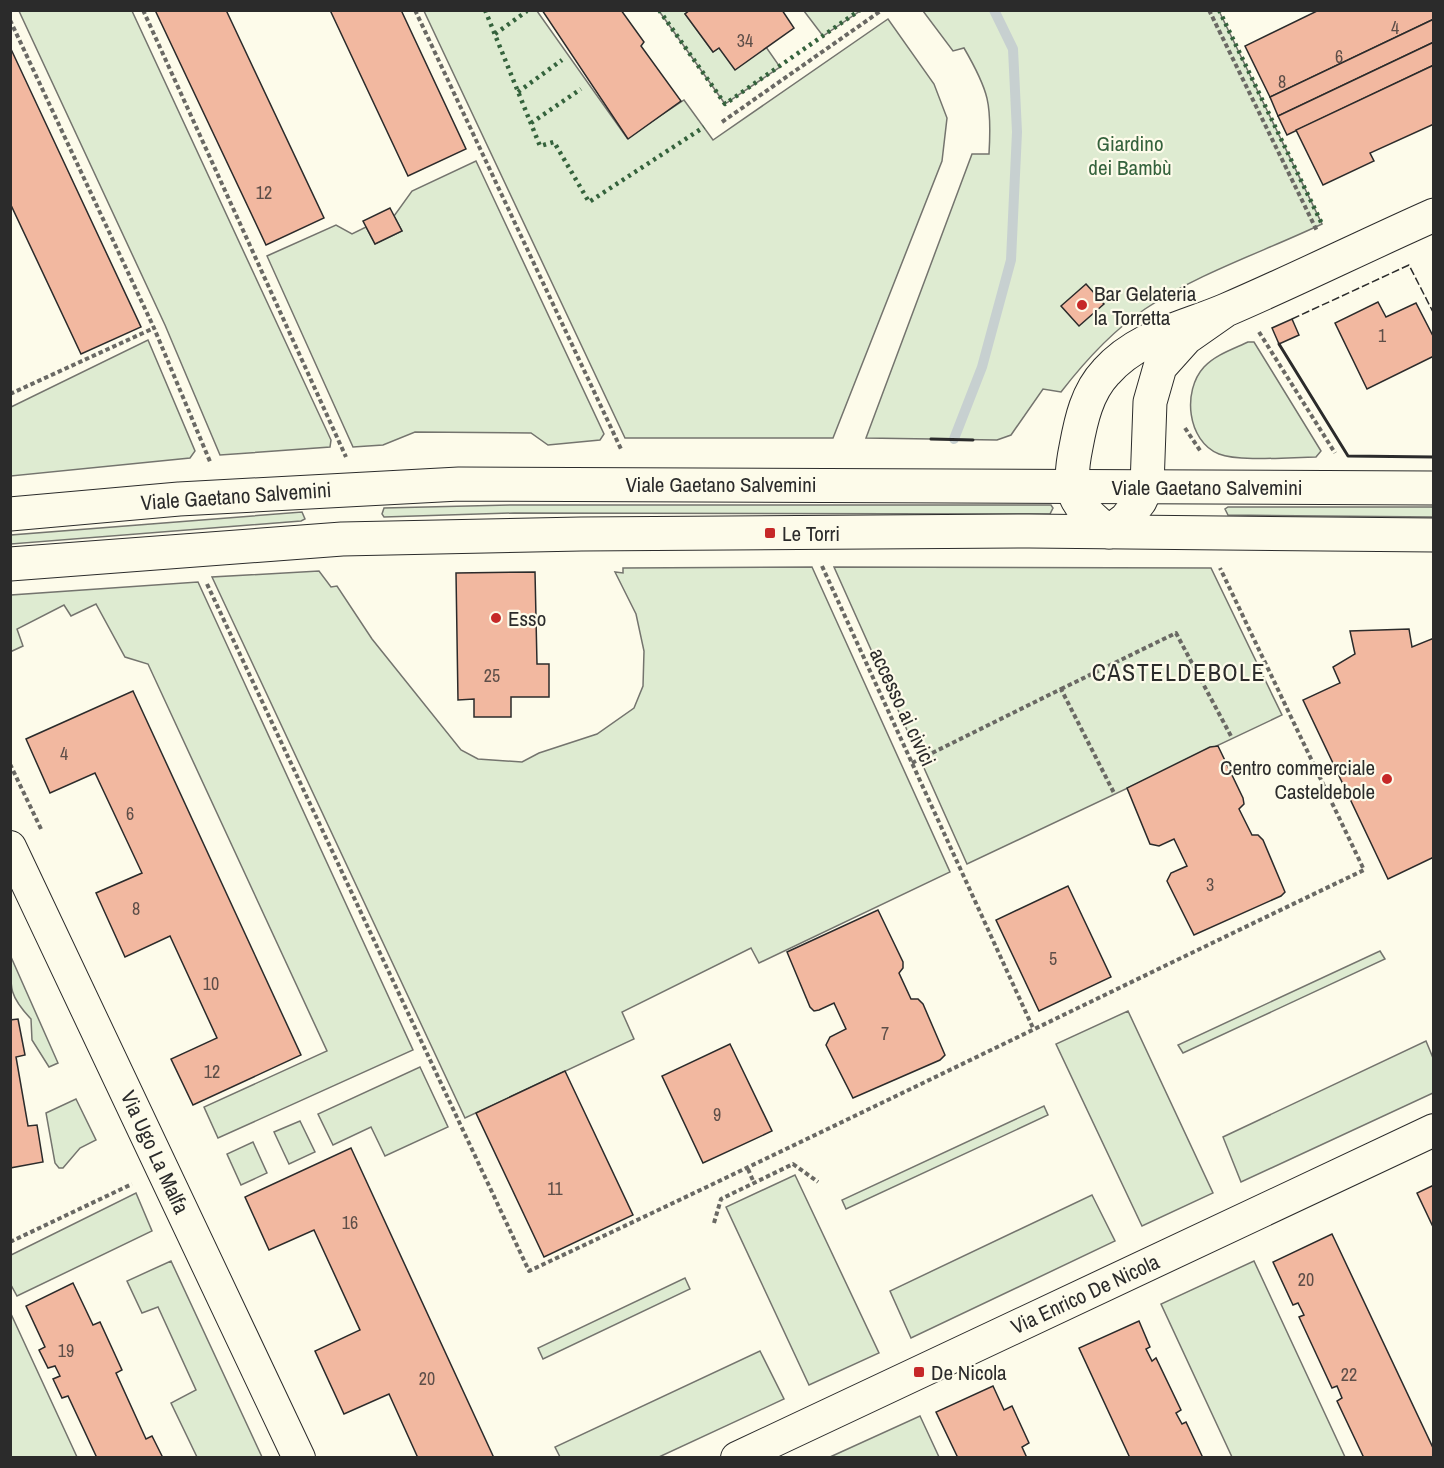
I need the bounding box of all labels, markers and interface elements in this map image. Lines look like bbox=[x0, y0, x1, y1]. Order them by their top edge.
house number: 4 bbox=[1391, 15, 1399, 40]
house number: 34 bbox=[737, 28, 753, 53]
house number: 6 bbox=[1335, 44, 1343, 69]
house number: 8 bbox=[1278, 69, 1286, 94]
park label: Giardino dei Bambù bbox=[1088, 129, 1172, 182]
house number: 12 bbox=[256, 180, 272, 205]
place label: Bar Gelateria la Torretta bbox=[1094, 279, 1197, 332]
marker: Bar Gelateria la Torretta bbox=[1075, 298, 1089, 312]
house number: 1 bbox=[1378, 323, 1387, 348]
street label: Viale Gaetano Salvemini bbox=[625, 470, 817, 499]
street label: Viale Gaetano Salvemini bbox=[1111, 473, 1303, 502]
street label: Viale Gaetano Salvemini bbox=[140, 475, 332, 517]
place label: Le Torri bbox=[782, 519, 840, 548]
marker: Le Torri bbox=[763, 526, 777, 540]
place label: Esso bbox=[508, 604, 546, 633]
marker: Esso bbox=[489, 611, 503, 625]
street label: accesso ai civici bbox=[863, 643, 943, 771]
district label: CASTELDEBOLE bbox=[1092, 656, 1266, 688]
house number: 25 bbox=[484, 663, 500, 688]
house number: 4 bbox=[60, 741, 68, 766]
place label: Centro commerciale Casteldebole bbox=[1220, 753, 1375, 806]
marker: Centro commerciale Casteldebole bbox=[1380, 772, 1394, 786]
house number: 6 bbox=[126, 801, 134, 826]
house number: 3 bbox=[1206, 872, 1214, 897]
house number: 8 bbox=[132, 896, 140, 921]
house number: 5 bbox=[1049, 946, 1057, 971]
house number: 10 bbox=[203, 971, 219, 996]
house number: 7 bbox=[881, 1021, 889, 1046]
house number: 12 bbox=[204, 1059, 220, 1084]
street label: Via Ugo La Malfa bbox=[114, 1086, 196, 1219]
house number: 9 bbox=[713, 1102, 721, 1127]
house number: 11 bbox=[547, 1176, 563, 1201]
house number: 16 bbox=[342, 1210, 358, 1235]
street label: Via Enrico De Nicola bbox=[1006, 1247, 1164, 1341]
house number: 20 bbox=[1298, 1267, 1314, 1292]
house number: 19 bbox=[58, 1338, 74, 1363]
place label: De Nicola bbox=[931, 1358, 1007, 1387]
house number: 22 bbox=[1341, 1362, 1357, 1387]
marker: De Nicola bbox=[912, 1365, 926, 1379]
house number: 20 bbox=[419, 1366, 435, 1391]

